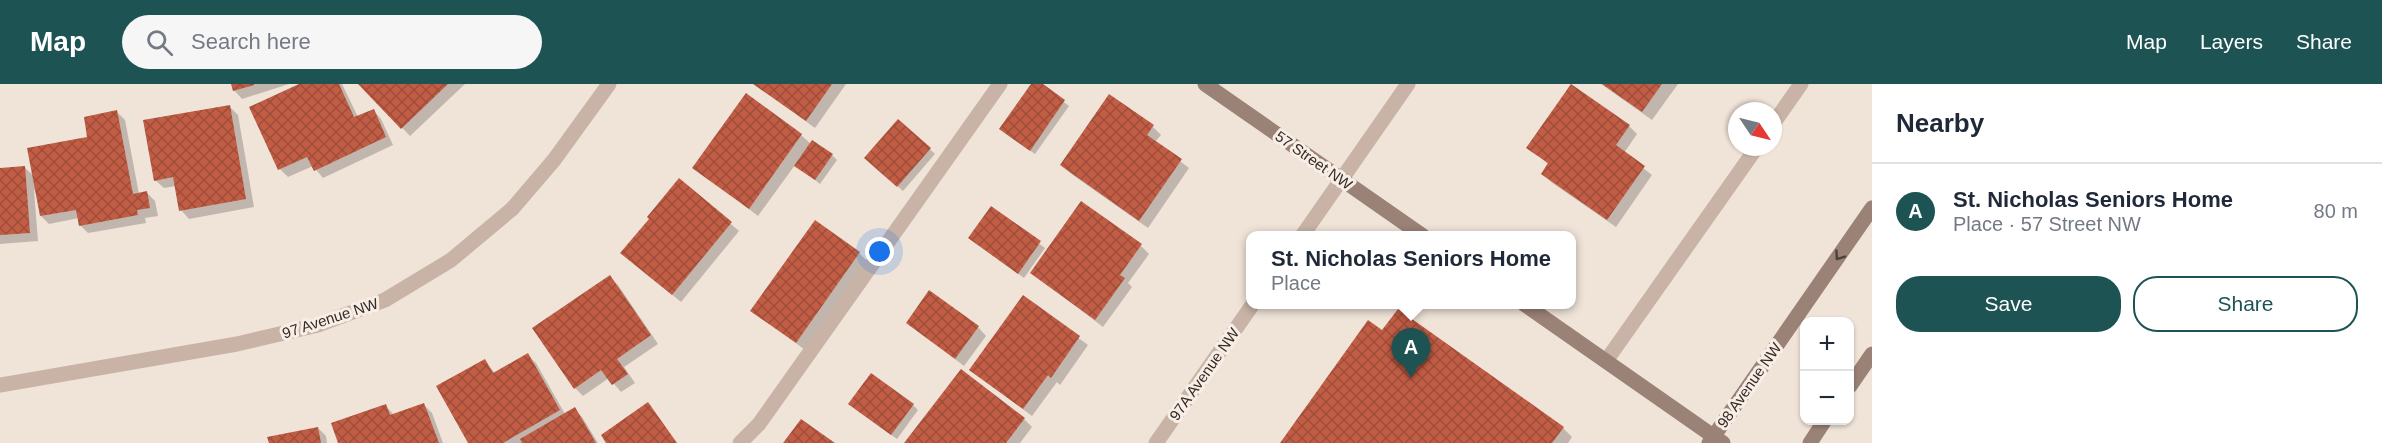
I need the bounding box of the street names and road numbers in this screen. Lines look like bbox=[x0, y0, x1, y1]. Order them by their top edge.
street label: 57 Street NW bbox=[1272, 127, 1356, 193]
street label: 97 Avenue NW bbox=[280, 294, 381, 342]
street label: 97A Avenue NW bbox=[1166, 324, 1243, 424]
street label: 98 Avenue NW bbox=[1713, 339, 1785, 431]

